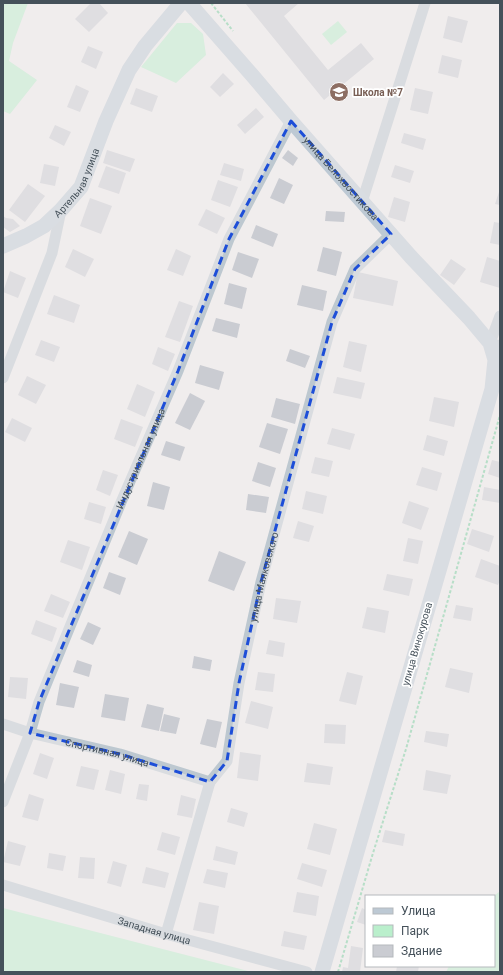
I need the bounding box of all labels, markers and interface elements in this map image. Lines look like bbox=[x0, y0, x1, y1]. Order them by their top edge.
school or university icon: Школа №7 bbox=[328, 81, 350, 103]
place label: Школа №7 bbox=[353, 87, 403, 98]
street label: улица Белохвостикова bbox=[302, 134, 381, 222]
street label: Артельная улица bbox=[52, 147, 101, 219]
street label: Индустриальная улица bbox=[113, 407, 167, 510]
street label: улица Маяковского bbox=[247, 530, 280, 623]
street label: улица Винокурова bbox=[400, 601, 434, 687]
street label: Спортивная улица bbox=[64, 736, 151, 768]
legend bbox=[365, 895, 495, 967]
text: Улица bbox=[401, 904, 436, 918]
street label: Западная улица bbox=[117, 914, 192, 946]
text: Парк bbox=[401, 924, 430, 938]
text: Здание bbox=[401, 944, 442, 958]

